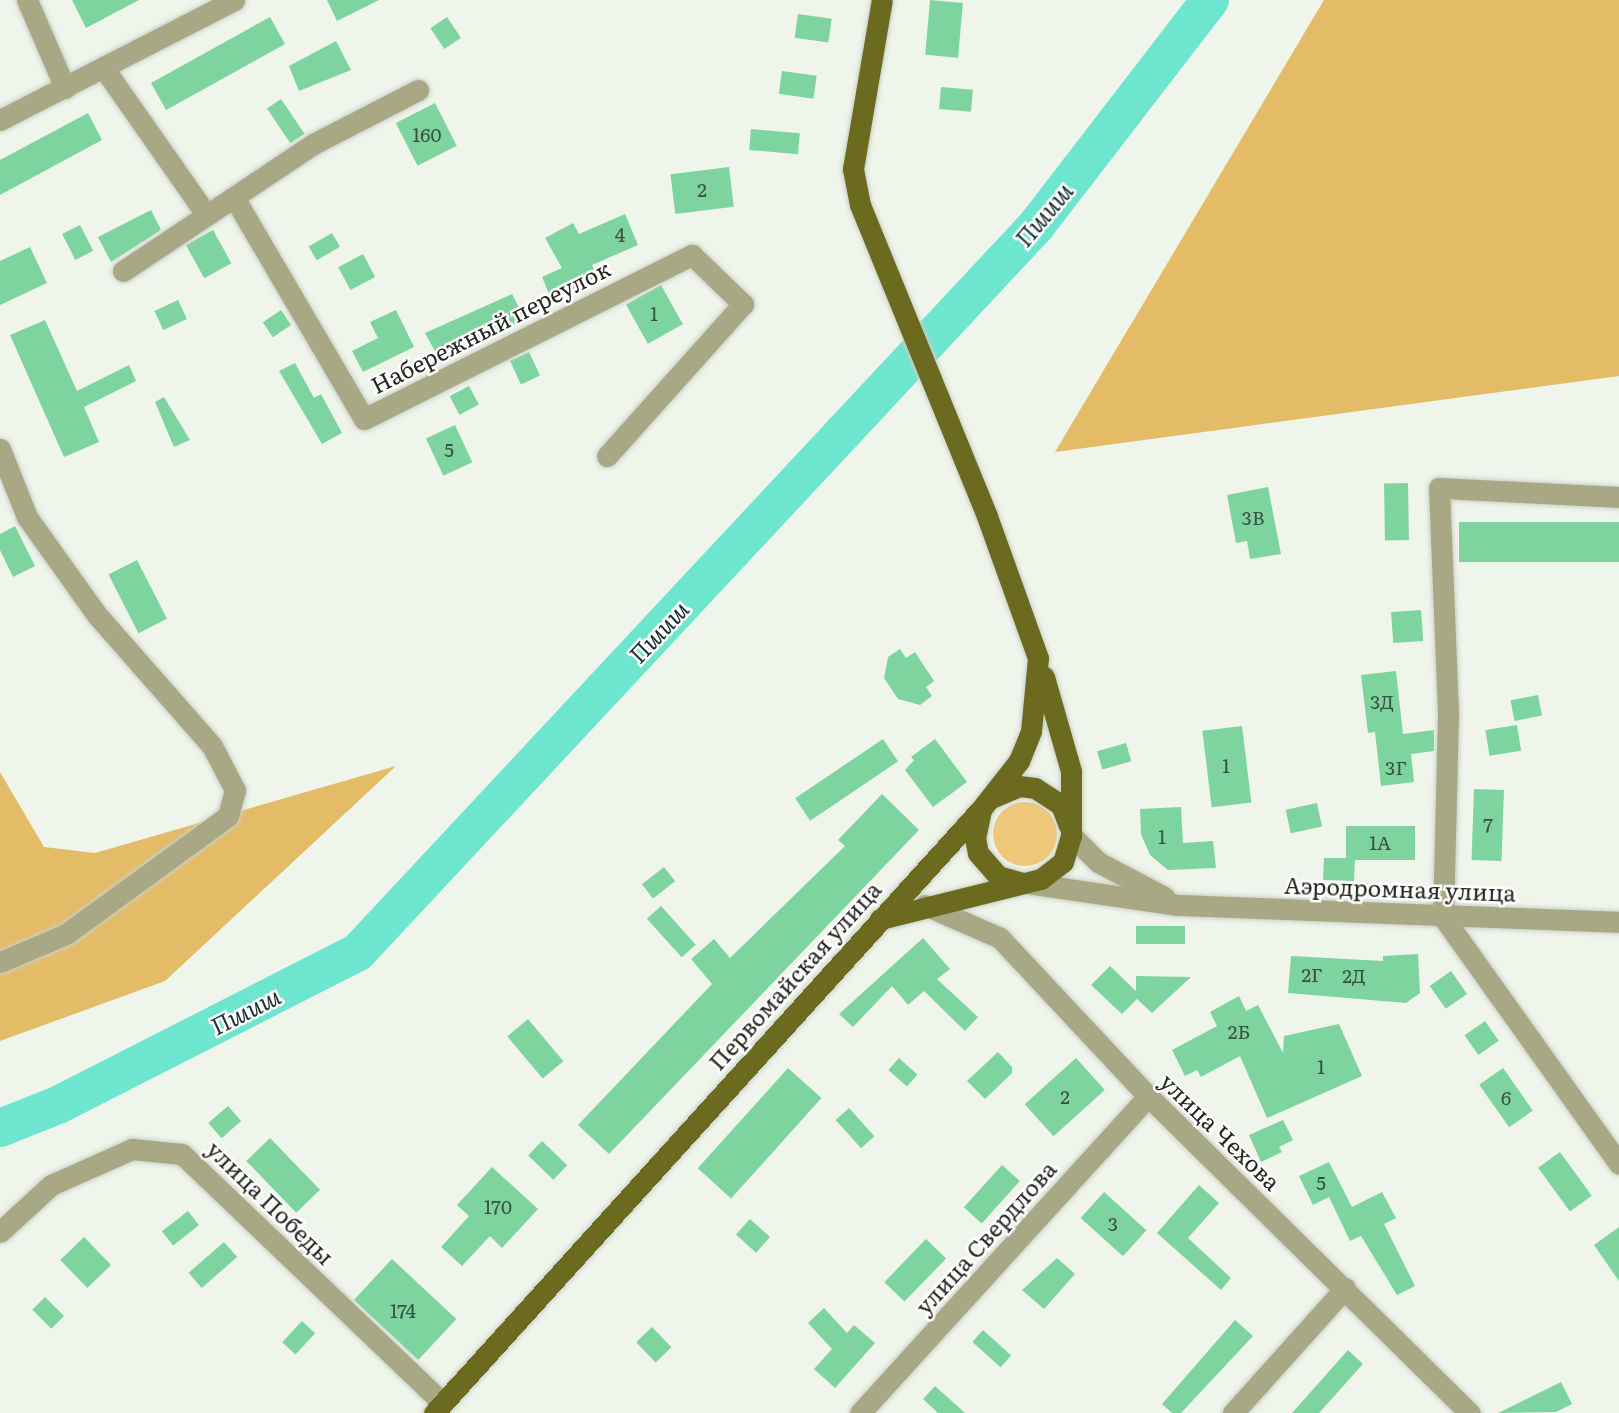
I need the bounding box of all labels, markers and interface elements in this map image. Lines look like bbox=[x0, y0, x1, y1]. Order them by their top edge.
house number: 160 bbox=[413, 124, 441, 146]
water label: Пшиш bbox=[1008, 176, 1078, 252]
house number: 2 bbox=[697, 179, 707, 201]
house number: 4 bbox=[615, 224, 625, 246]
street label: Набережный переулок bbox=[366, 254, 614, 398]
house number: 1 bbox=[650, 303, 658, 325]
house number: 5 bbox=[444, 439, 454, 461]
house number: 3В bbox=[1242, 507, 1264, 529]
water label: Пшиш bbox=[622, 594, 694, 668]
house number: 3Д bbox=[1370, 691, 1394, 713]
house number: 1 bbox=[1222, 755, 1230, 777]
house number: 3Г bbox=[1385, 757, 1407, 779]
house number: 7 bbox=[1483, 814, 1493, 836]
house number: 1 bbox=[1158, 826, 1166, 848]
house number: 1А bbox=[1369, 832, 1391, 854]
street label: Аэродромная улица bbox=[1284, 870, 1516, 906]
street label: Первомайская улица bbox=[702, 875, 886, 1075]
house number: 2Г bbox=[1301, 964, 1323, 986]
house number: 2Д bbox=[1342, 965, 1366, 987]
water label: Пшиш bbox=[205, 980, 285, 1040]
house number: 2Б bbox=[1228, 1021, 1250, 1043]
house number: 1 bbox=[1317, 1056, 1325, 1078]
street label: улица Чехова bbox=[1155, 1067, 1287, 1195]
house number: 2 bbox=[1060, 1086, 1070, 1108]
house number: 6 bbox=[1501, 1087, 1511, 1109]
street label: улица Победы bbox=[202, 1134, 340, 1270]
street label: улица Свердлова bbox=[909, 1155, 1061, 1319]
house number: 5 bbox=[1316, 1172, 1326, 1194]
house number: 170 bbox=[484, 1196, 512, 1218]
house number: 3 bbox=[1108, 1213, 1118, 1235]
house number: 174 bbox=[390, 1300, 416, 1322]

